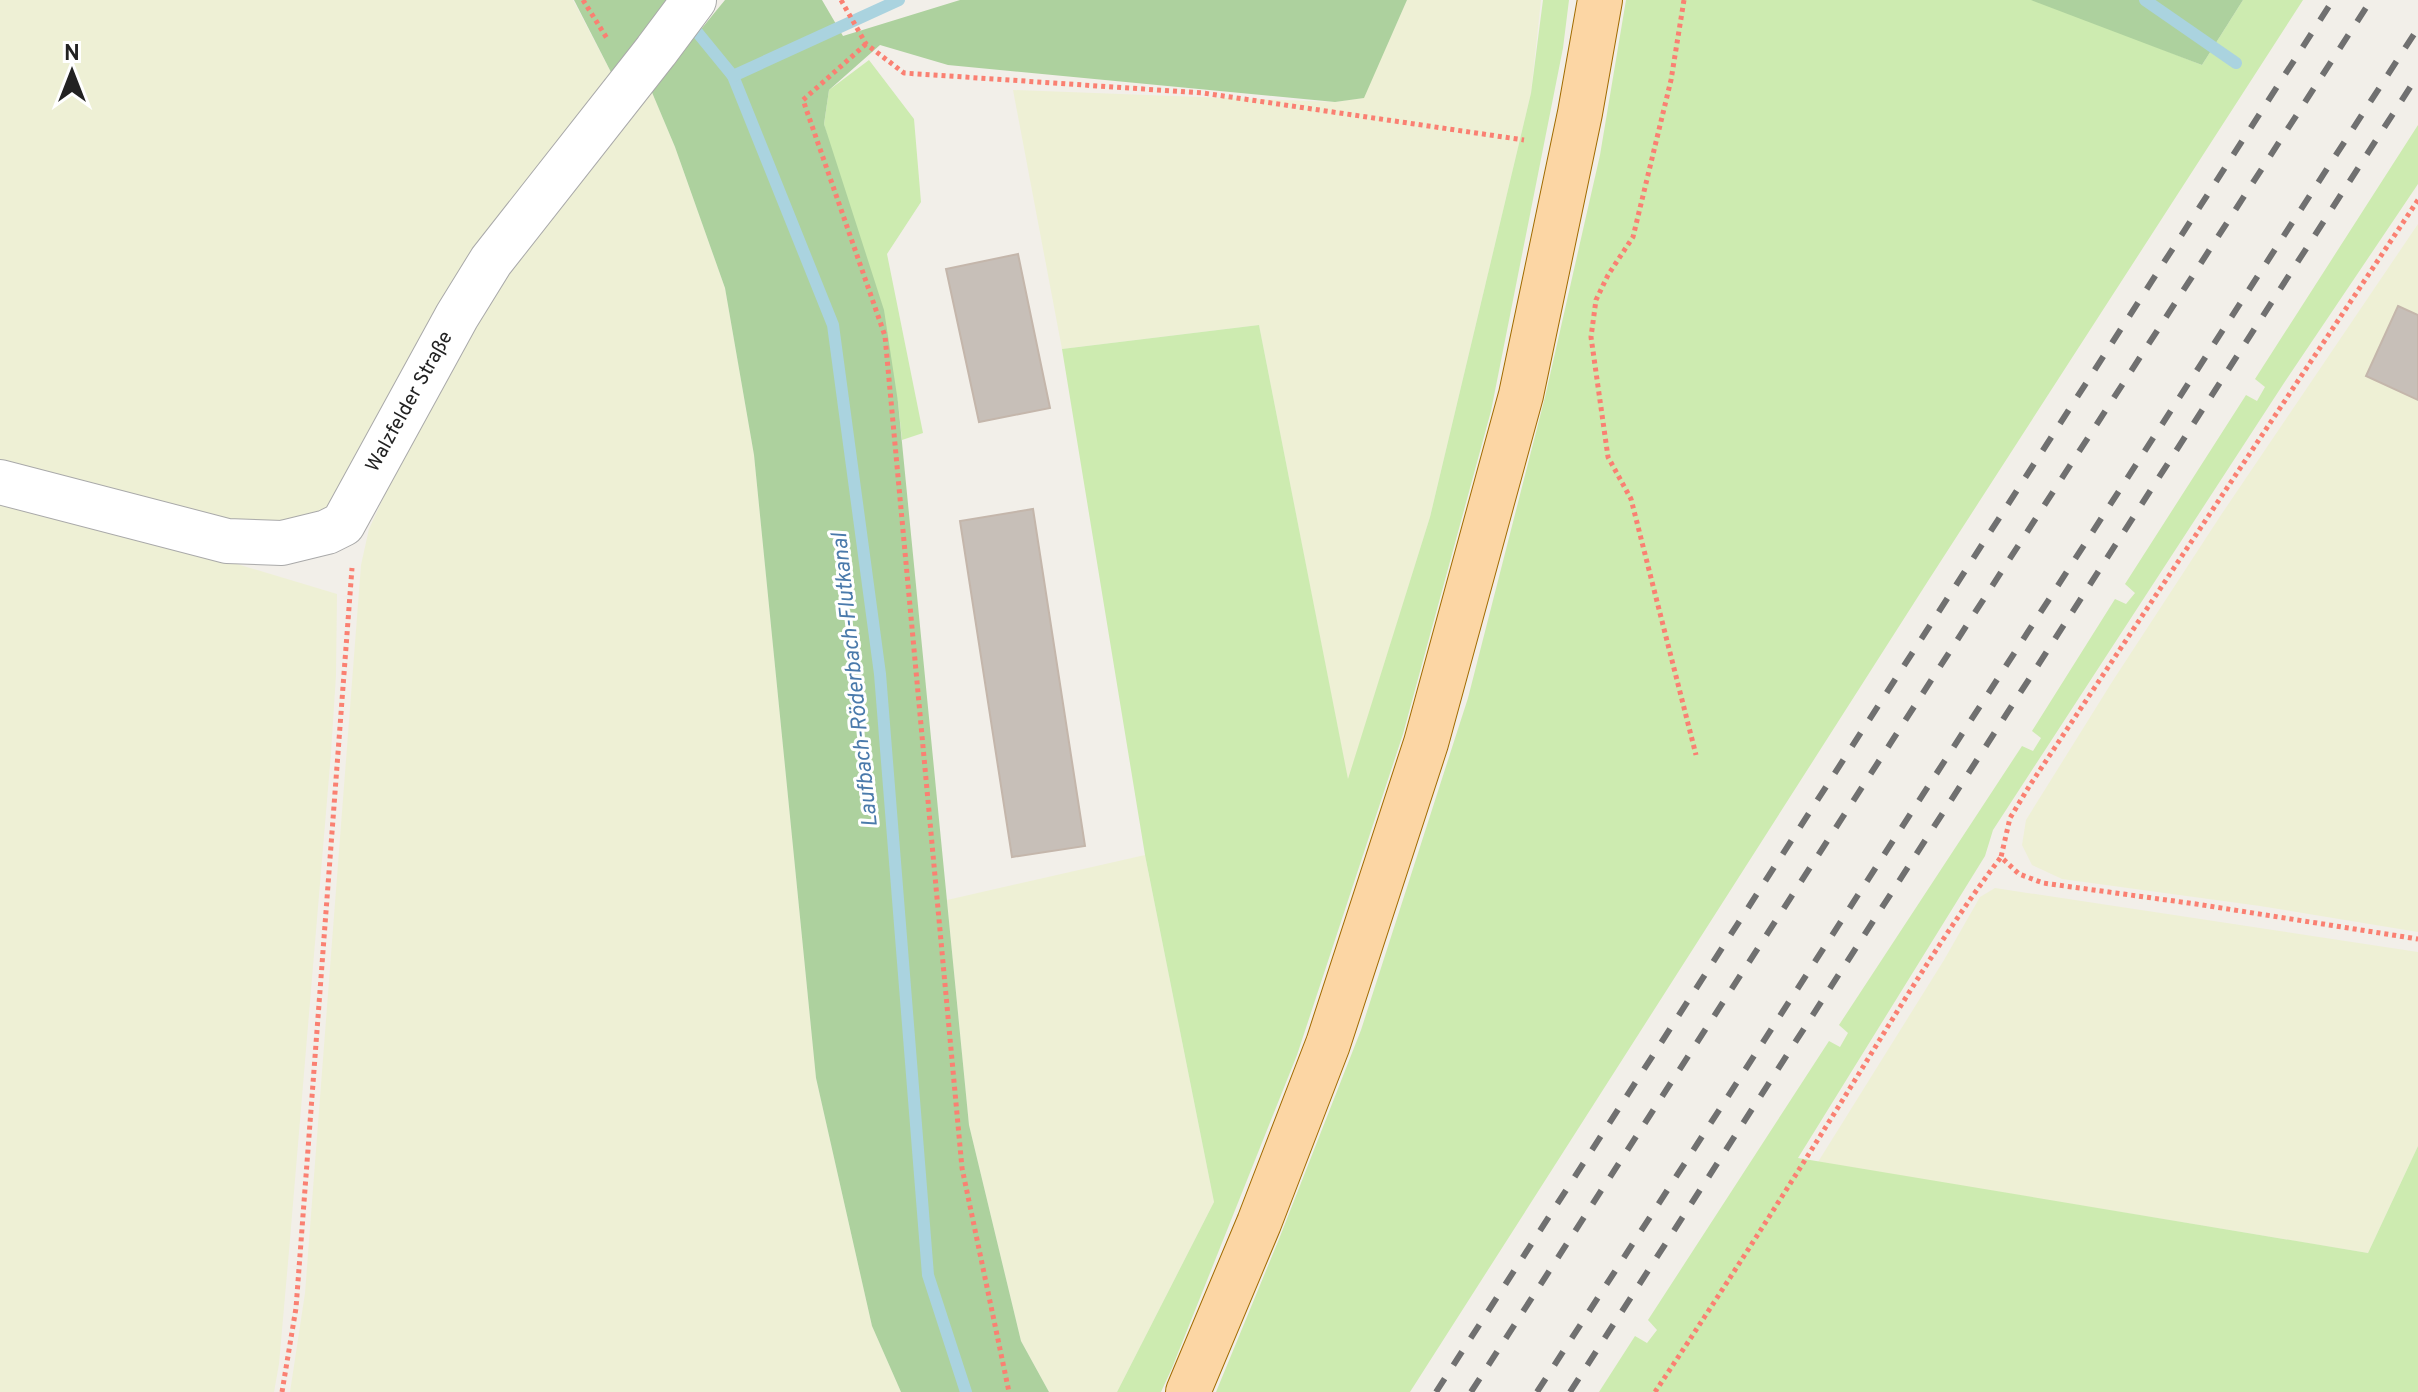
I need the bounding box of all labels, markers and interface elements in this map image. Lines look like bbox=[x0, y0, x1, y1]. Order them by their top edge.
north arrow bbox=[32, 32, 112, 112]
text: N bbox=[64, 41, 80, 68]
street label: Walzfelder Straße bbox=[361, 327, 459, 477]
water label: Laufbach-Röderbach-Flutkanal bbox=[827, 530, 885, 828]

